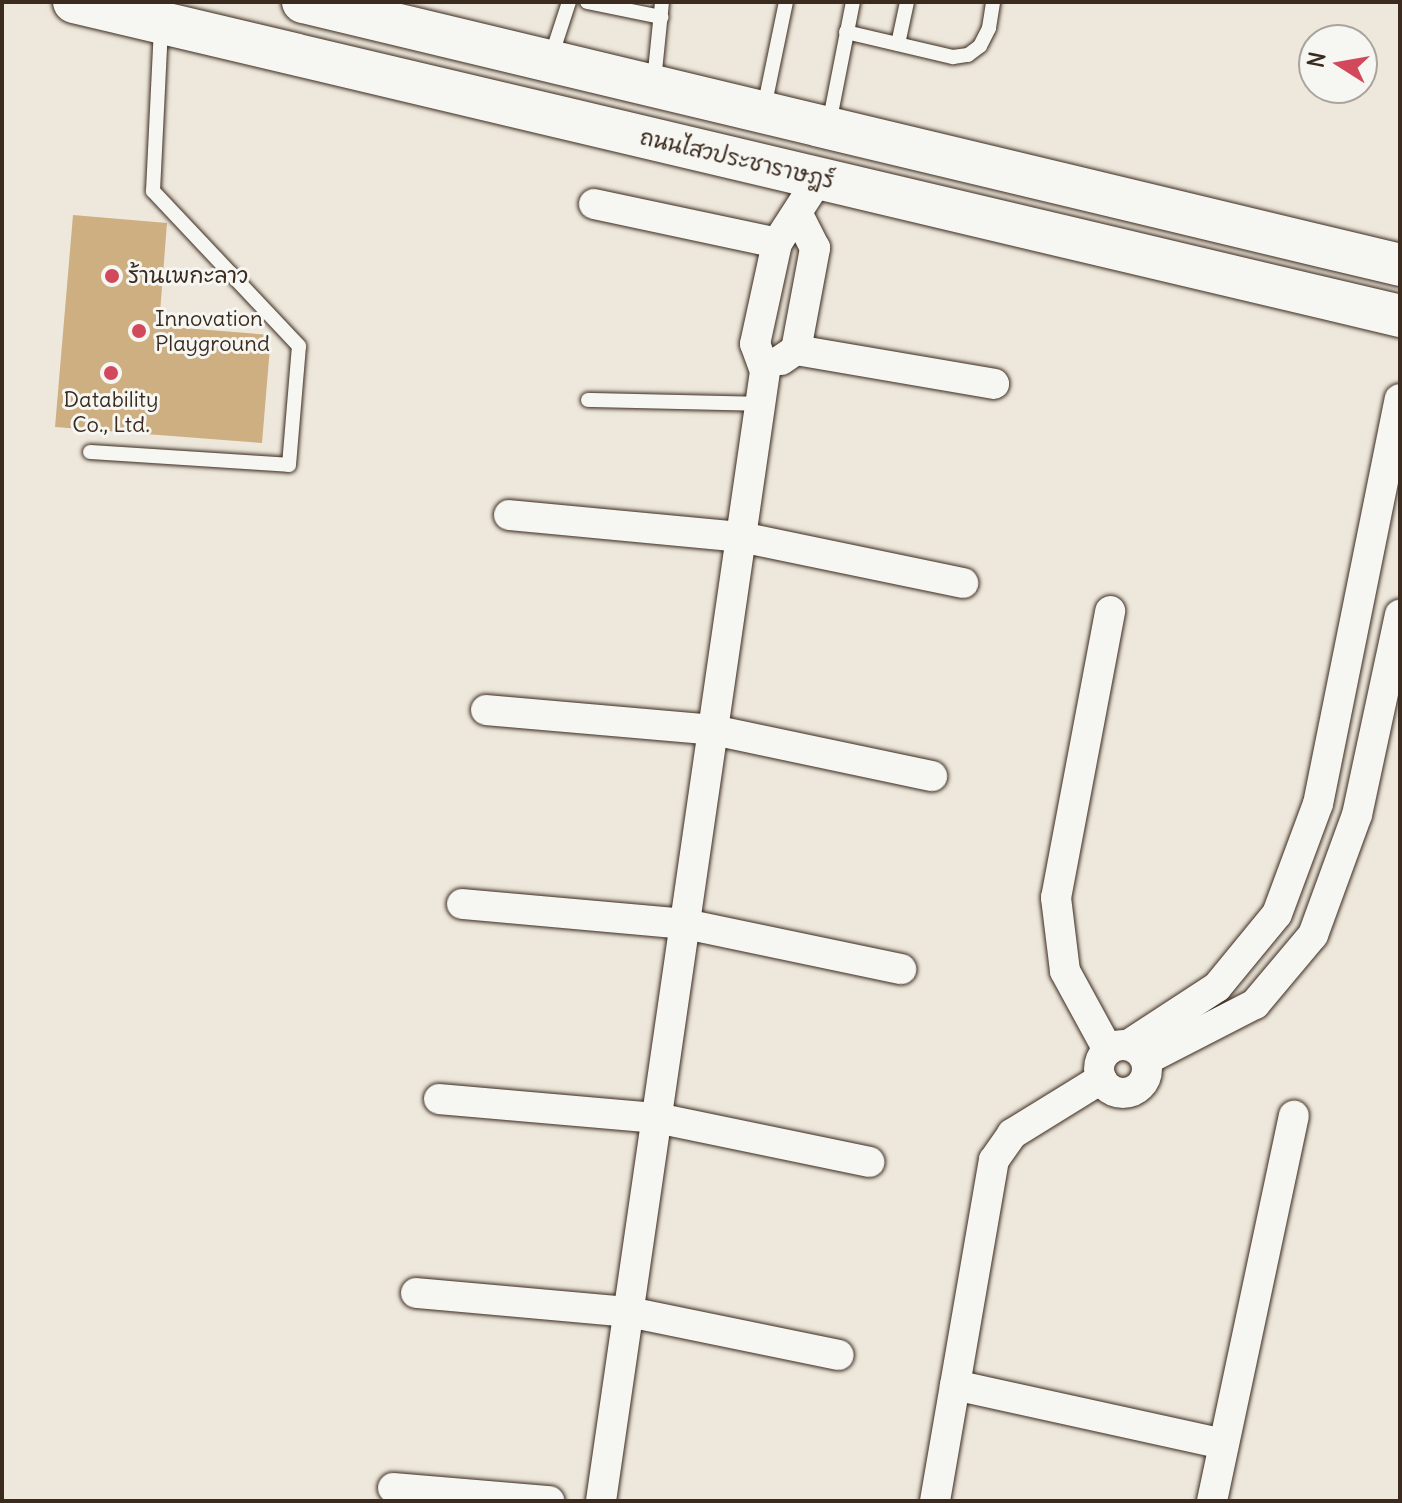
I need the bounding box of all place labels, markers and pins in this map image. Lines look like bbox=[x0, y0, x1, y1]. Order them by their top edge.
place label: ร้านเพกะลาว bbox=[128, 263, 248, 289]
marker: ร้านเพกะลาว bbox=[103, 267, 121, 285]
place label: Innovation Playground bbox=[155, 305, 270, 356]
marker: Innovation Playground bbox=[130, 322, 148, 340]
marker: Datability Co., Ltd. bbox=[102, 364, 120, 382]
place label: Datability Co., Ltd. bbox=[64, 386, 158, 438]

